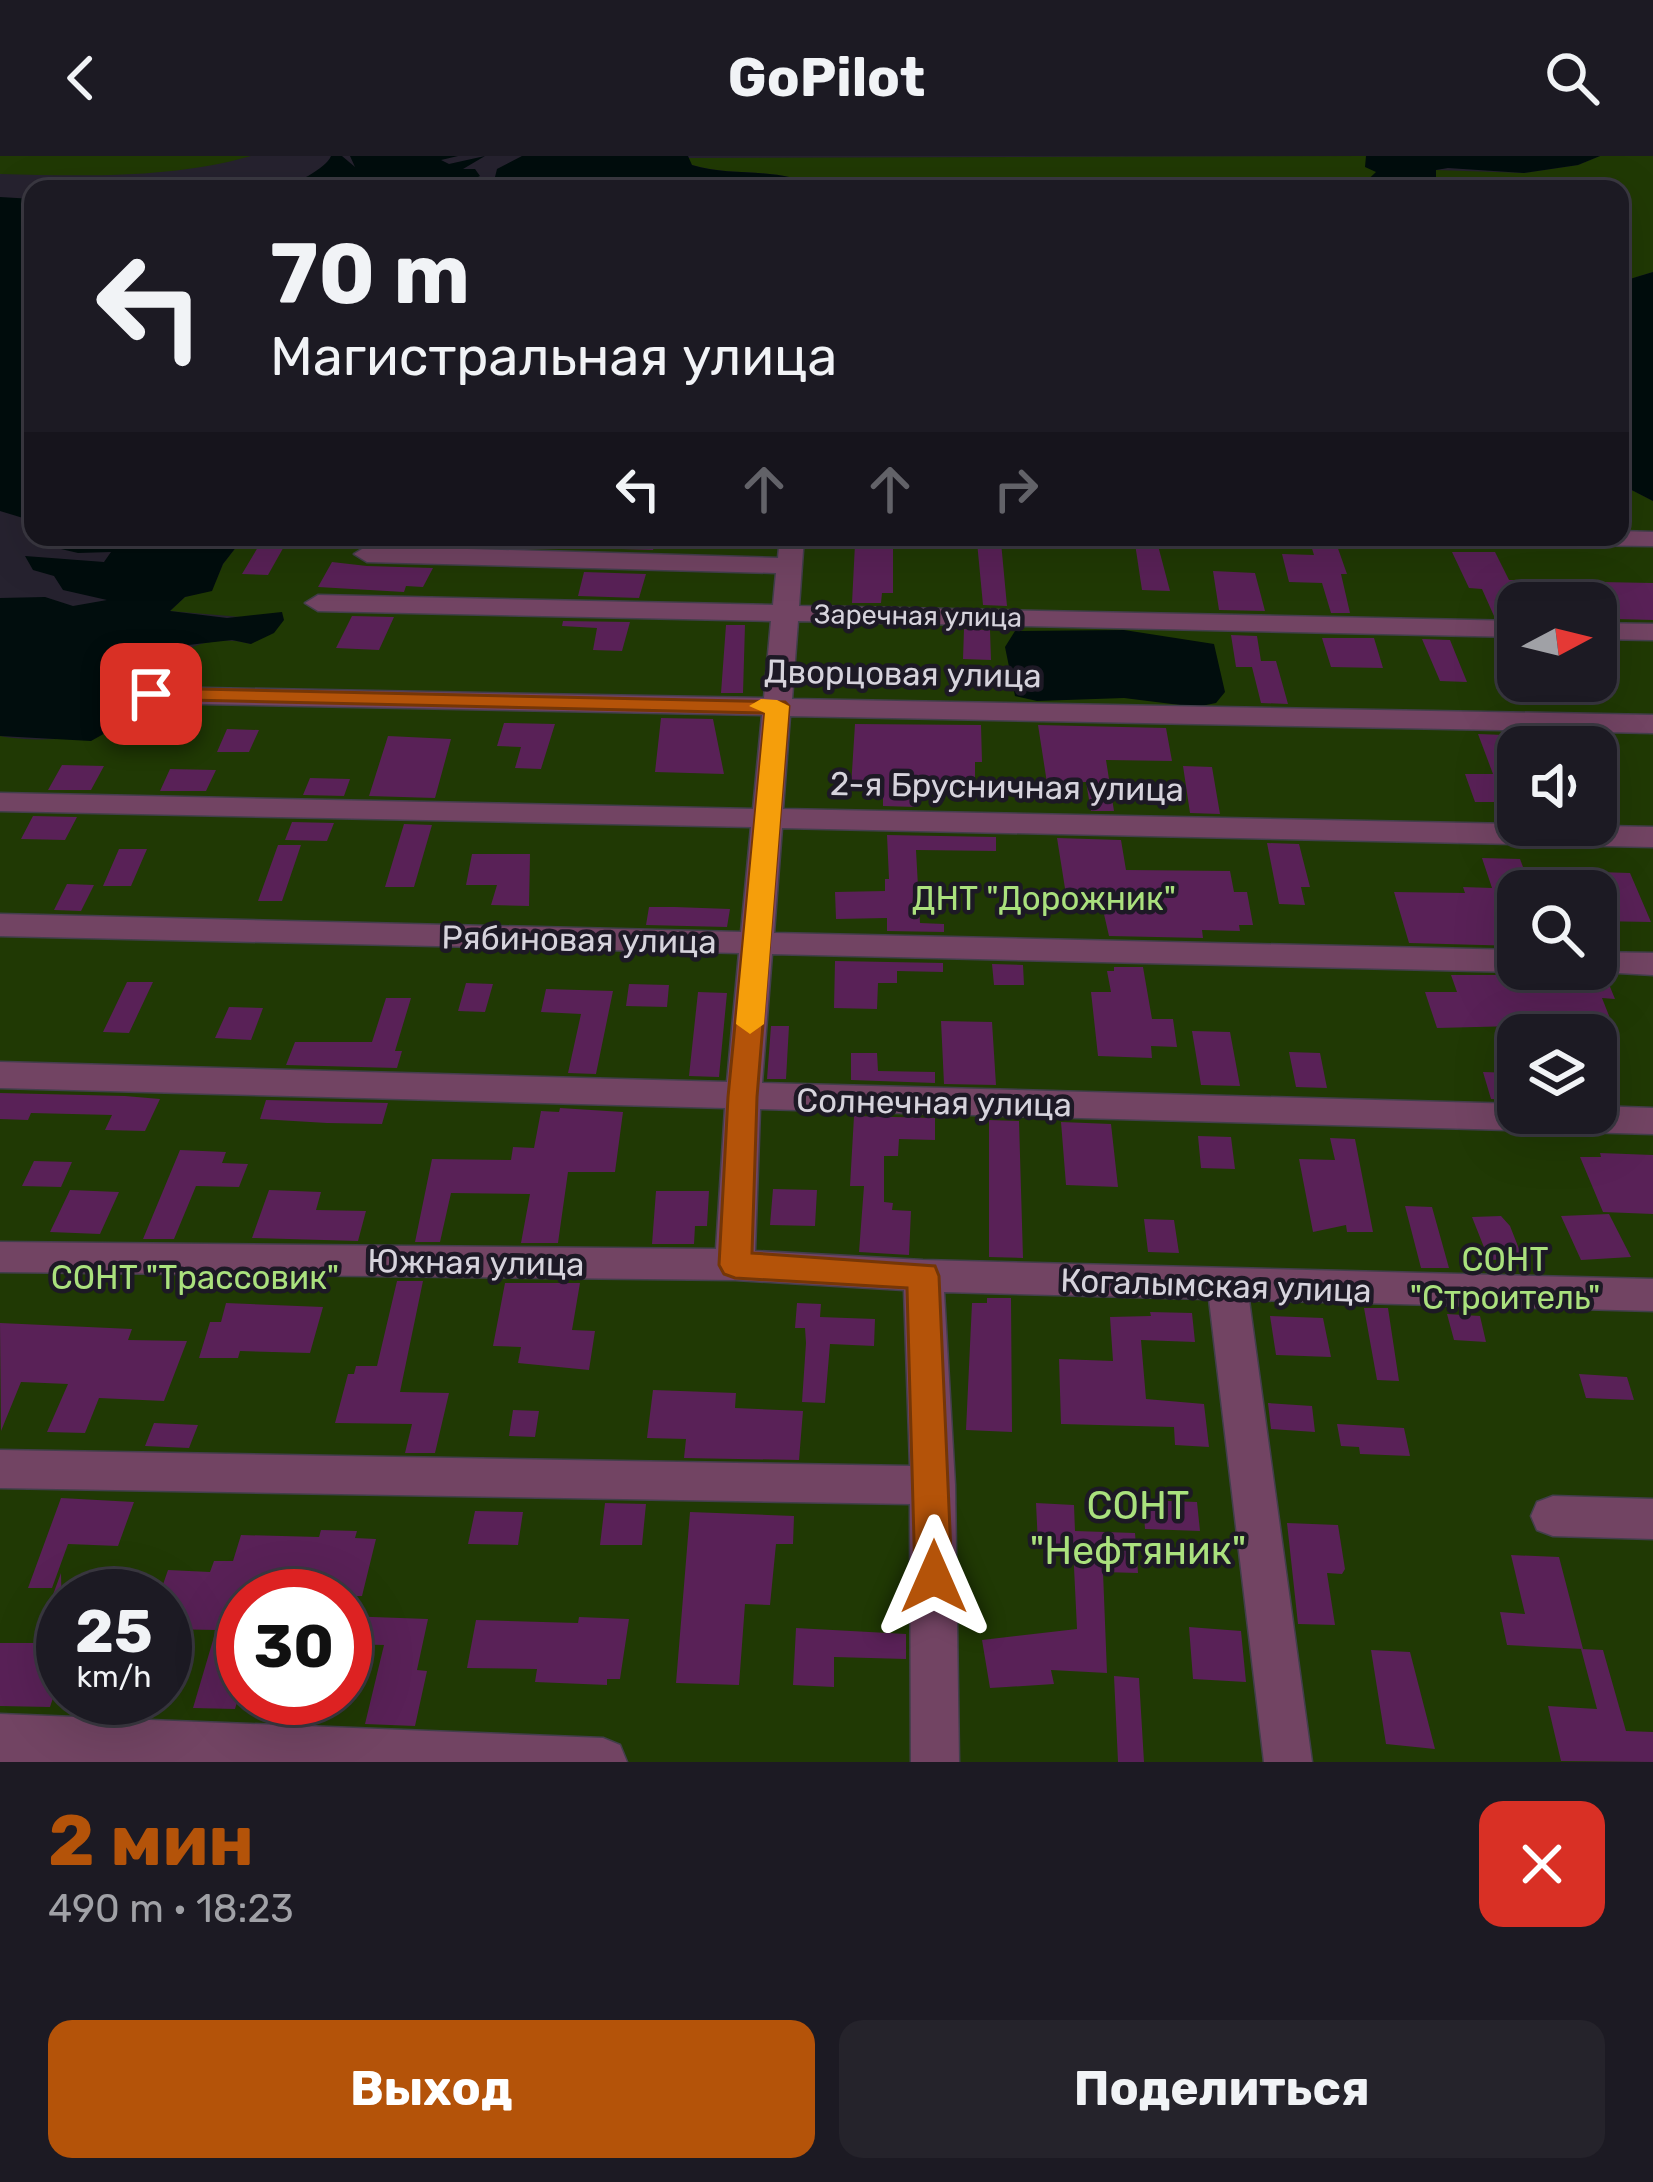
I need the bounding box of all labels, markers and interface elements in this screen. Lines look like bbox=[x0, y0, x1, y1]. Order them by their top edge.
icon: back bbox=[48, 45, 114, 111]
icon: search bbox=[1539, 45, 1605, 111]
text: GoPilot bbox=[728, 46, 925, 110]
text: 70 m bbox=[270, 224, 470, 324]
icon: left bbox=[72, 228, 228, 384]
text: Магистральная улица bbox=[270, 325, 837, 389]
icon: left bbox=[605, 456, 671, 522]
icon: ahead bbox=[731, 456, 797, 522]
icon: ahead bbox=[857, 456, 923, 522]
icon: right bbox=[983, 456, 1049, 522]
north arrow bbox=[1497, 582, 1617, 702]
map controls bbox=[1497, 582, 1617, 1134]
street label: Заречная улица bbox=[814, 598, 1022, 634]
pin bbox=[100, 643, 202, 745]
street label: Дворцовая улица bbox=[764, 652, 1042, 695]
icon: arrive bbox=[118, 661, 184, 727]
button: sound bbox=[1497, 726, 1617, 846]
street label: 2-я Брусничная улица bbox=[830, 764, 1184, 809]
button: search bbox=[1497, 870, 1617, 990]
park label: ДНТ "Дорожник" bbox=[912, 879, 1176, 918]
street label: Рябиновая улица bbox=[441, 918, 717, 961]
button: layers bbox=[1497, 1014, 1617, 1134]
street label: Солнечная улица bbox=[796, 1081, 1072, 1124]
park label: СОНТ "Строитель" bbox=[1410, 1240, 1600, 1317]
street label: Южная улица bbox=[367, 1241, 585, 1284]
park label: СОНТ "Трассовик" bbox=[51, 1258, 339, 1297]
street label: Когалымская улица bbox=[1060, 1261, 1372, 1310]
park label: СОНТ "Нефтяник" bbox=[1030, 1483, 1246, 1574]
position arrow bbox=[871, 1514, 997, 1640]
speed limit sign: 30 bbox=[216, 1569, 372, 1725]
text: 25 bbox=[75, 1596, 153, 1667]
text: km/h bbox=[77, 1659, 151, 1695]
text: 2 мин bbox=[48, 1798, 254, 1883]
button: close bbox=[1479, 1801, 1605, 1927]
text: 490 m · 18:23 bbox=[48, 1886, 294, 1932]
button: Выход bbox=[48, 2020, 815, 2158]
button: Поделиться bbox=[839, 2020, 1605, 2158]

